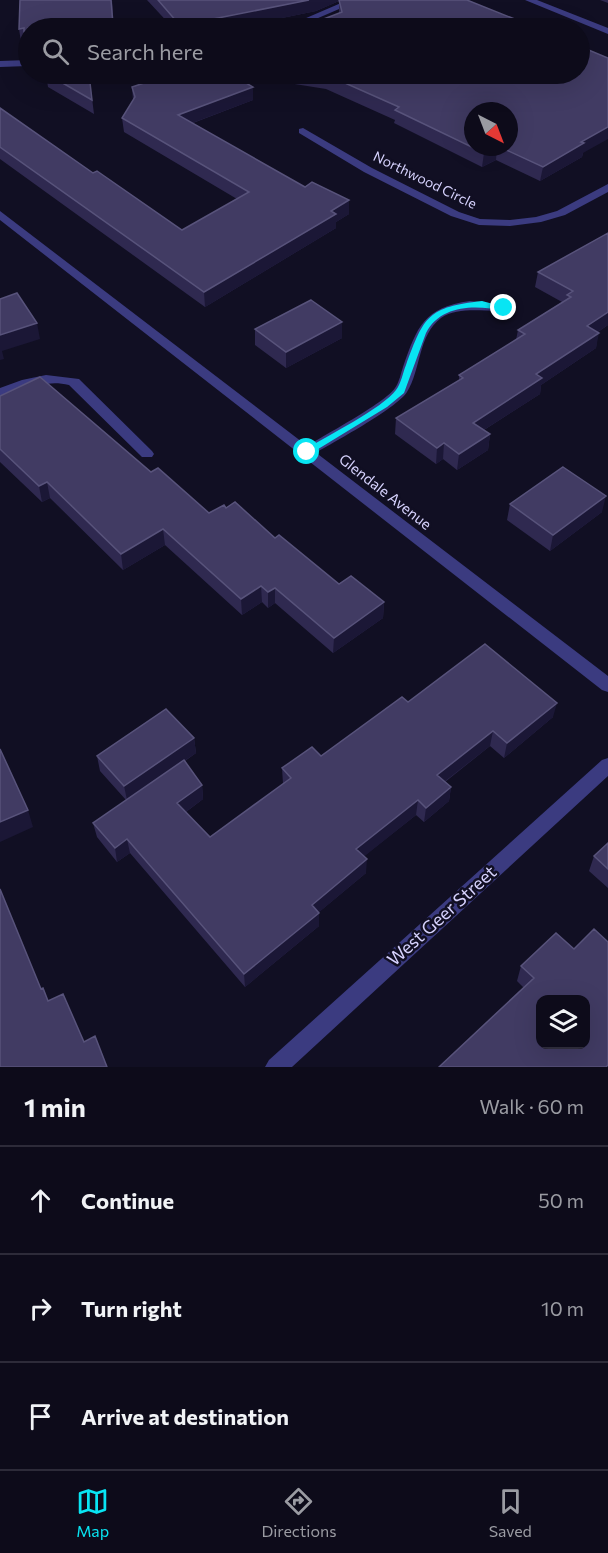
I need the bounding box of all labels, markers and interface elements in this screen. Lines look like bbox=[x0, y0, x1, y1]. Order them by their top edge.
search box bbox=[18, 18, 590, 84]
icon: search bbox=[39, 35, 72, 68]
text: Search here bbox=[87, 38, 203, 65]
north arrow bbox=[464, 102, 518, 156]
street label: Northwood Circle bbox=[371, 147, 480, 212]
route end bbox=[490, 294, 516, 320]
route start bbox=[293, 438, 319, 464]
street label: Glendale Avenue bbox=[336, 450, 436, 533]
street label: West Geer Street bbox=[382, 860, 500, 970]
map controls bbox=[536, 995, 590, 1049]
button: layers bbox=[536, 995, 590, 1049]
text: 1 min bbox=[24, 1091, 86, 1122]
text: Walk · 60 m bbox=[479, 1094, 584, 1118]
icon: ahead bbox=[24, 1184, 57, 1217]
text: Continue bbox=[81, 1187, 174, 1214]
text: 50 m bbox=[538, 1188, 584, 1212]
icon: right bbox=[24, 1292, 57, 1325]
text: Turn right bbox=[81, 1295, 182, 1322]
text: 10 m bbox=[541, 1296, 584, 1320]
icon: arrive bbox=[24, 1400, 57, 1433]
text: Arrive at destination bbox=[81, 1403, 289, 1430]
tab: Map bbox=[76, 1485, 109, 1540]
tab: Directions bbox=[261, 1485, 336, 1540]
tab: Saved bbox=[489, 1485, 532, 1540]

